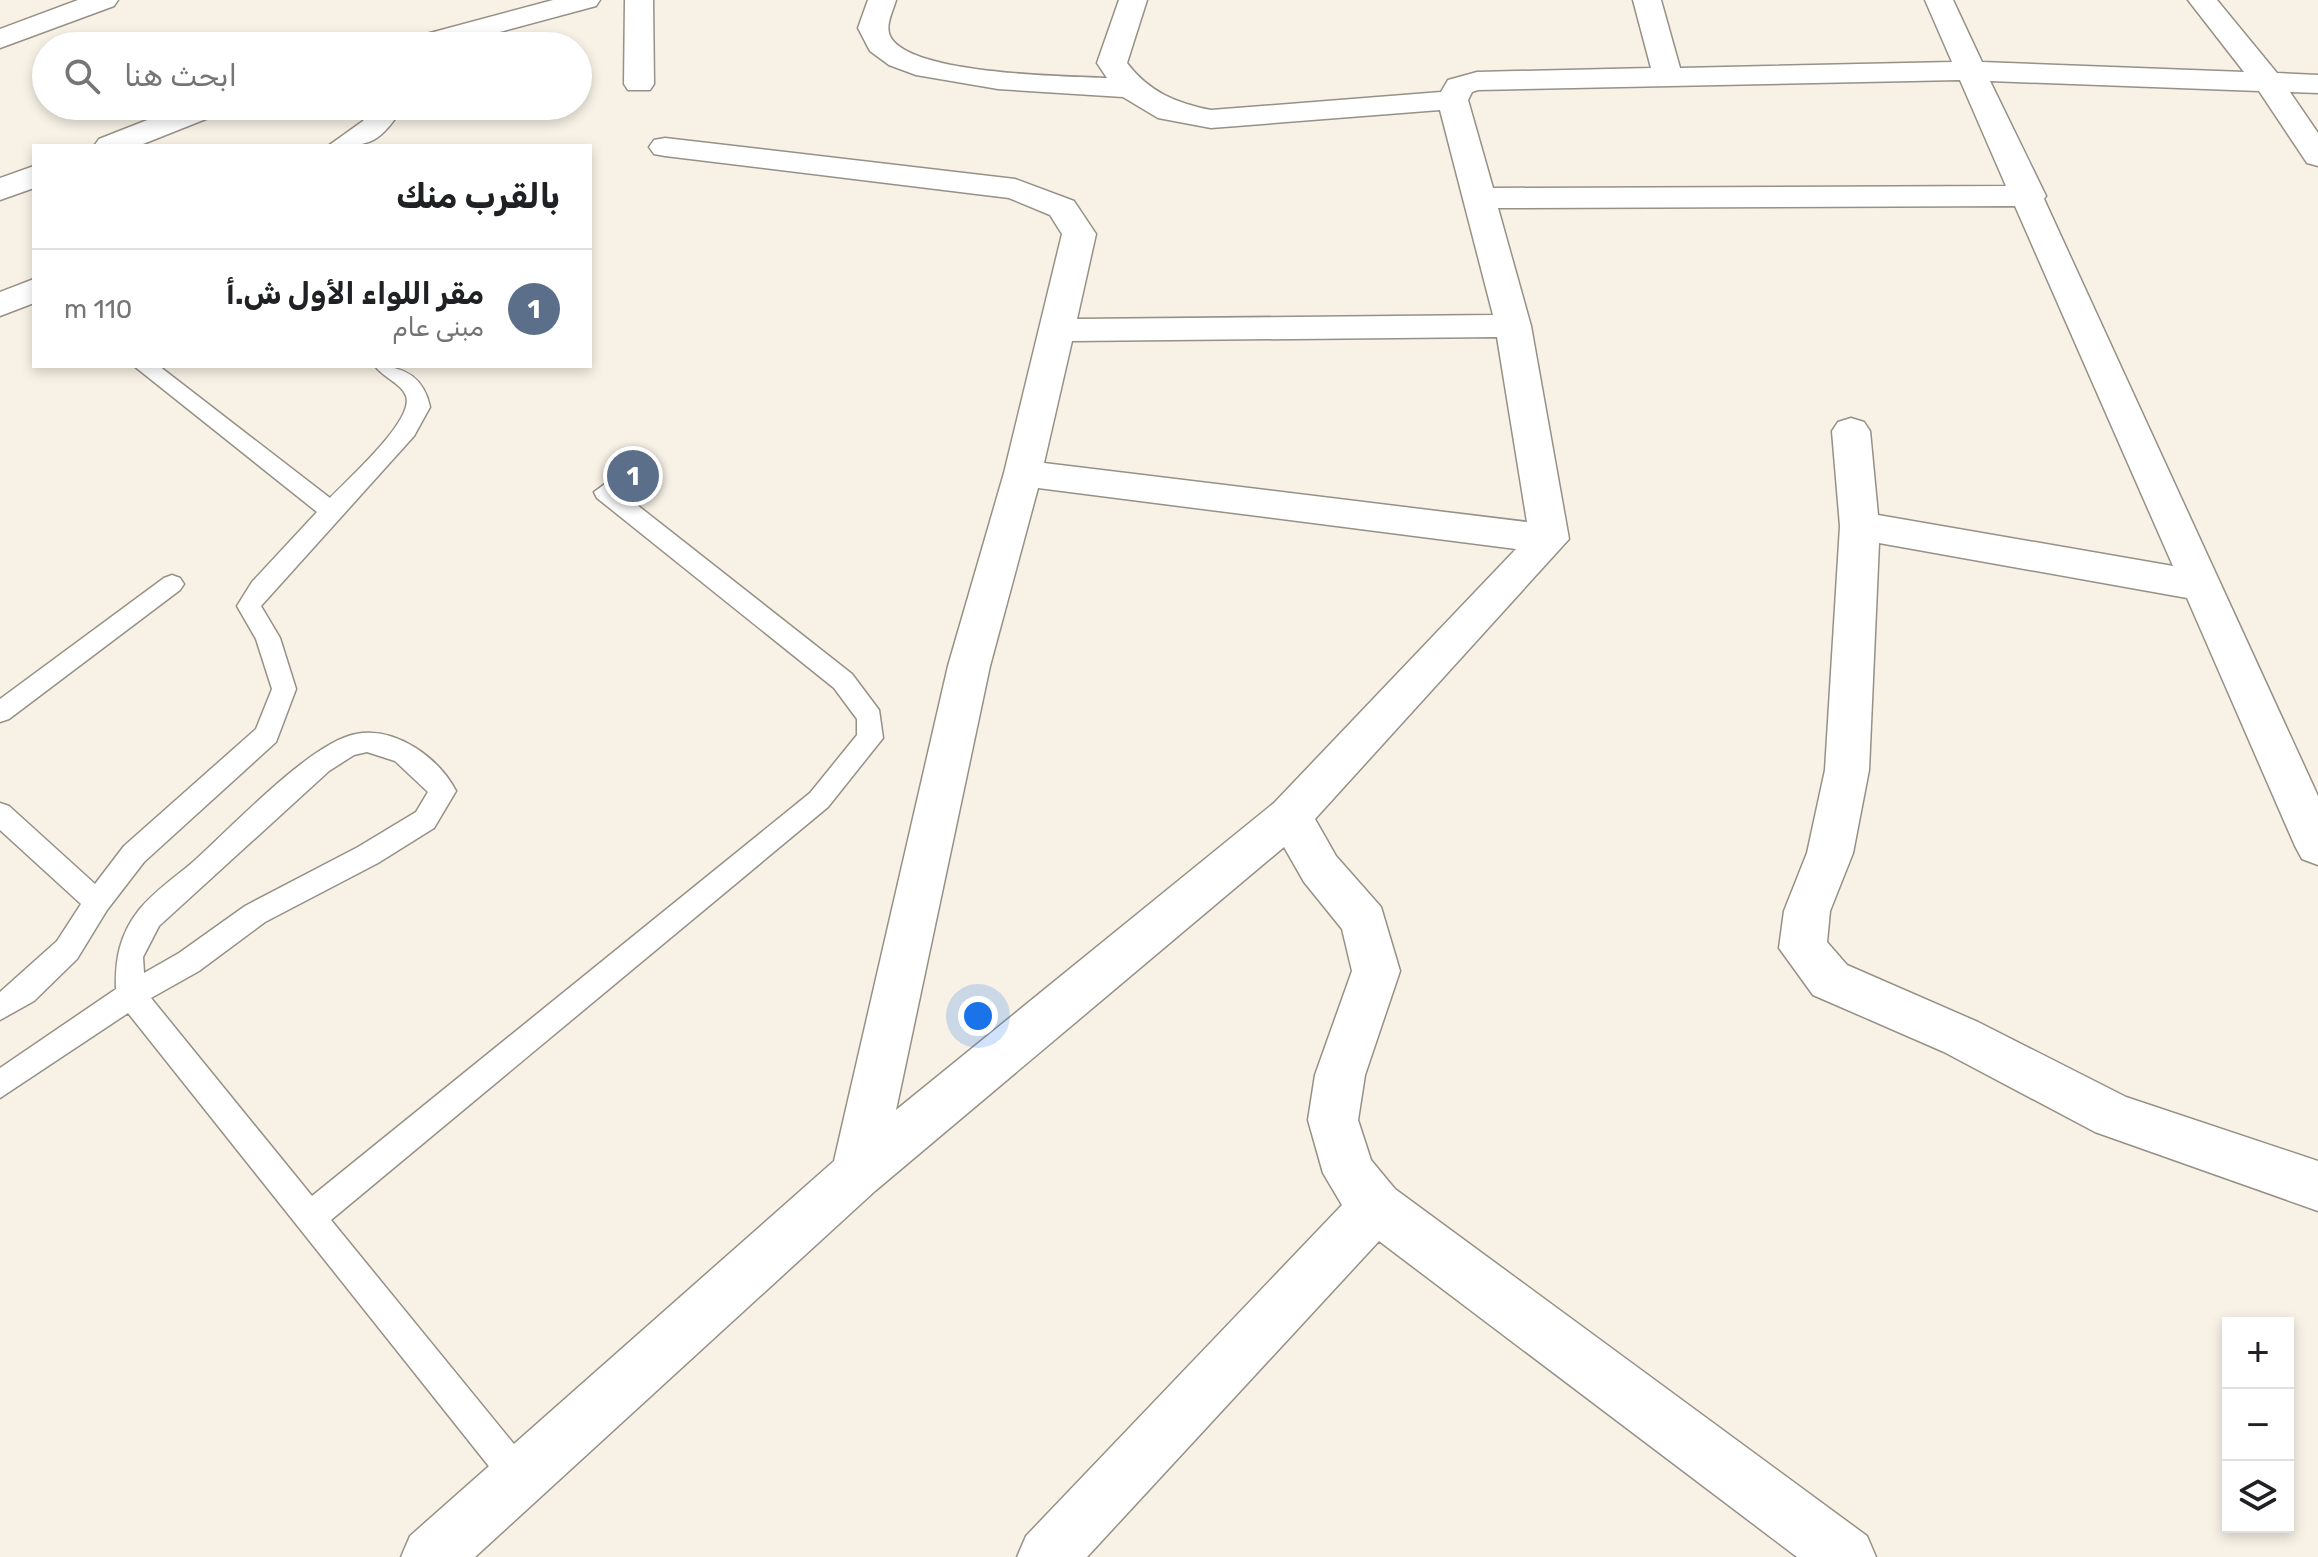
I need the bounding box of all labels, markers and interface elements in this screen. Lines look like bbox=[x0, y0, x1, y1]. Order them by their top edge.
search box bbox=[32, 32, 592, 120]
icon: search bbox=[60, 54, 104, 98]
text: ابحث هنا bbox=[124, 58, 237, 94]
text: بالقرب منك bbox=[396, 176, 560, 217]
text: مقر اللواء الأول ش.أ bbox=[226, 276, 484, 312]
text: 110 m bbox=[64, 294, 132, 325]
text: 1 bbox=[528, 294, 540, 325]
text: مبنى عام bbox=[392, 312, 484, 343]
pin: 1 bbox=[607, 446, 659, 506]
your location bbox=[958, 996, 998, 1036]
map controls bbox=[2222, 1317, 2294, 1533]
button: + bbox=[2222, 1317, 2294, 1389]
button: − bbox=[2222, 1389, 2294, 1461]
button: layers bbox=[2222, 1461, 2294, 1533]

